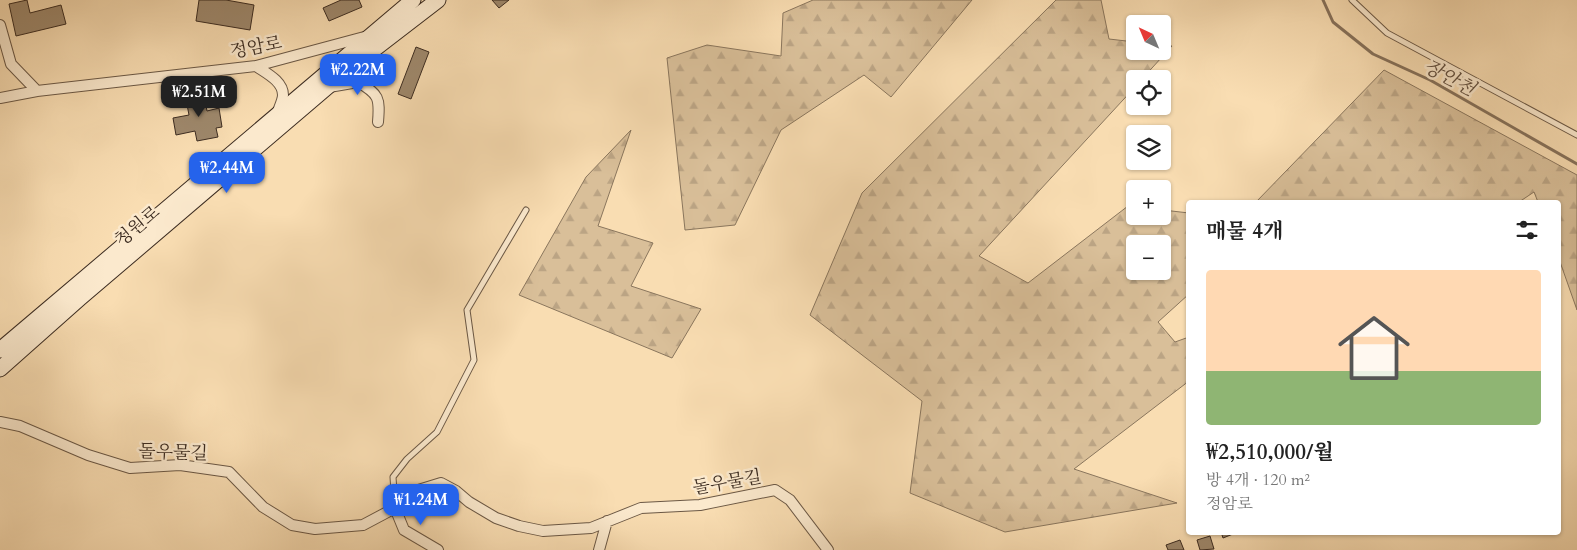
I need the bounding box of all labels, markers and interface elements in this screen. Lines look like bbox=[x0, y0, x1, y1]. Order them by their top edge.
north arrow bbox=[1126, 15, 1171, 60]
map controls bbox=[1126, 15, 1171, 280]
street label: 정암로 bbox=[228, 30, 284, 65]
water label: 장안천 bbox=[1419, 53, 1481, 103]
pin: ₩2.22M bbox=[317, 54, 399, 96]
text: ₩2.22M bbox=[331, 59, 385, 81]
button: locate bbox=[1126, 70, 1171, 115]
pin: ₩2.51M bbox=[158, 76, 240, 118]
text: ₩2.51M bbox=[172, 81, 226, 103]
button: layers bbox=[1126, 125, 1171, 170]
pin: ₩2.44M bbox=[186, 152, 268, 194]
text: ₩2.44M bbox=[200, 157, 254, 179]
button: + bbox=[1126, 180, 1171, 225]
street label: 청원로 bbox=[109, 200, 165, 253]
icon: filters bbox=[1513, 216, 1541, 244]
text: 매물 4개 bbox=[1206, 217, 1283, 246]
button: − bbox=[1126, 235, 1171, 280]
icon: home bbox=[1329, 303, 1419, 393]
text: ₩2,510,000/월 bbox=[1206, 438, 1334, 467]
street label: 돌우물길 bbox=[138, 439, 208, 466]
street label: 돌우물길 bbox=[691, 464, 764, 501]
text: 방 4개 · 120 m² bbox=[1206, 469, 1310, 491]
pin: ₩1.24M bbox=[380, 484, 462, 526]
text: ₩1.24M bbox=[394, 489, 448, 511]
text: 정암로 bbox=[1206, 493, 1252, 515]

